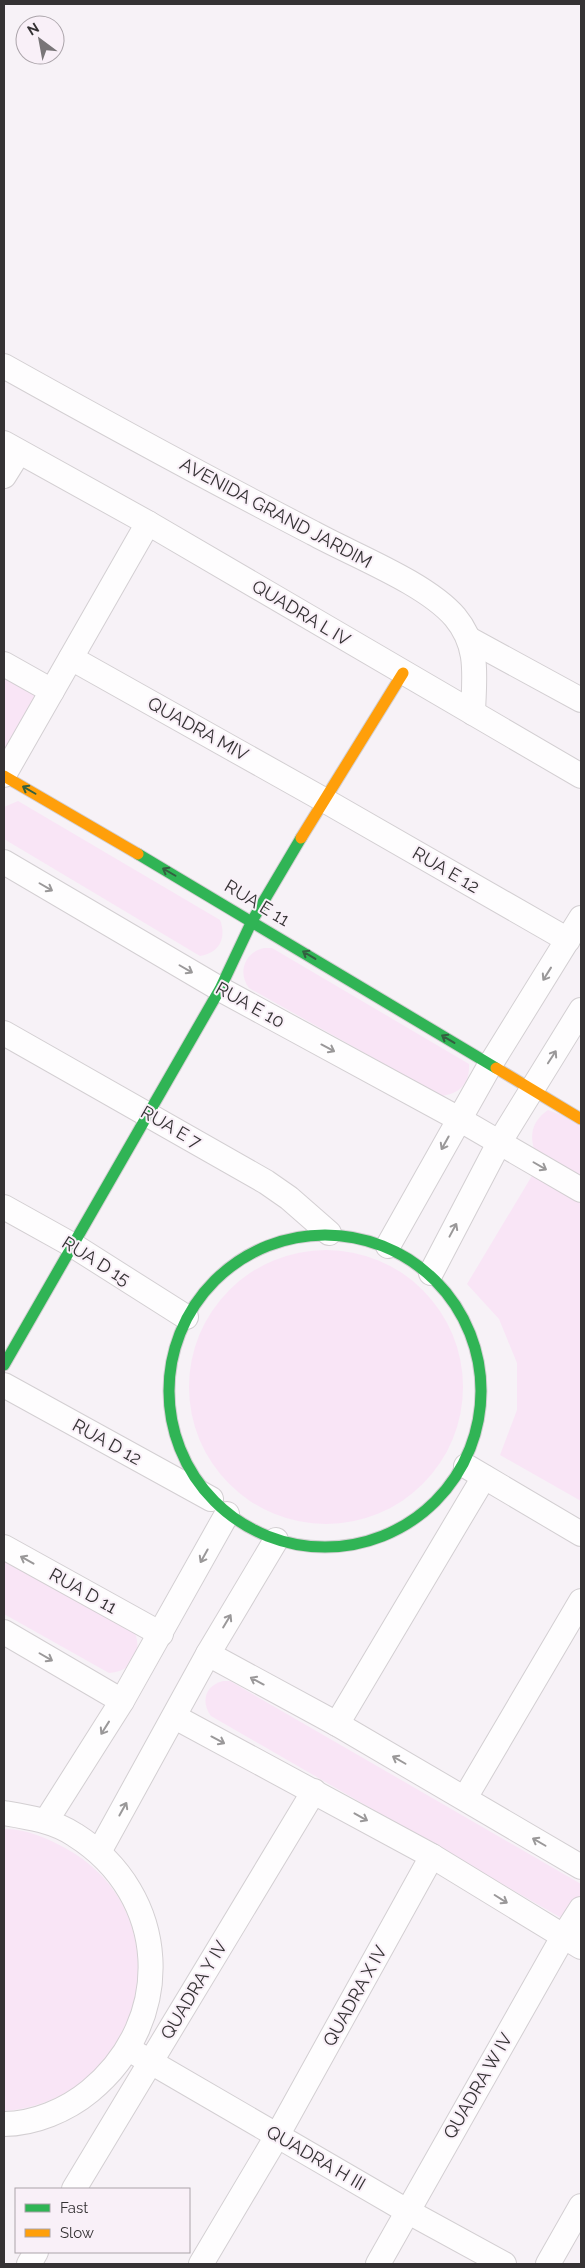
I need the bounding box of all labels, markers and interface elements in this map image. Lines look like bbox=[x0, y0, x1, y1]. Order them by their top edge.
north arrow bbox=[15, 15, 65, 65]
text: N bbox=[24, 19, 42, 39]
street label: AVENIDA GRAND JARDIM bbox=[177, 453, 376, 572]
street label: QUADRA L IV bbox=[248, 575, 354, 650]
street label: QUADRA MIV bbox=[144, 692, 252, 765]
one-way arrow bbox=[22, 785, 37, 795]
street label: RUA E 12 bbox=[409, 842, 483, 897]
one-way arrow bbox=[163, 867, 177, 877]
street label: RUA E 11 bbox=[221, 875, 294, 930]
one-way arrow bbox=[38, 882, 52, 892]
one-way arrow bbox=[302, 950, 316, 961]
one-way arrow bbox=[178, 964, 193, 974]
one-way arrow bbox=[541, 967, 551, 981]
street label: RUA E 10 bbox=[212, 977, 288, 1032]
one-way arrow bbox=[441, 1034, 455, 1044]
one-way arrow bbox=[320, 1044, 335, 1053]
one-way arrow bbox=[547, 1050, 557, 1064]
street label: RUA E 7 bbox=[137, 1101, 205, 1152]
one-way arrow bbox=[440, 1136, 450, 1151]
one-way arrow bbox=[532, 1162, 547, 1172]
one-way arrow bbox=[448, 1223, 458, 1238]
street label: RUA D 15 bbox=[58, 1232, 134, 1290]
street label: RUA D 12 bbox=[69, 1414, 145, 1469]
one-way arrow bbox=[199, 1549, 209, 1564]
one-way arrow bbox=[19, 1555, 34, 1565]
street label: RUA D 11 bbox=[46, 1563, 121, 1618]
one-way arrow bbox=[223, 1615, 233, 1629]
one-way arrow bbox=[38, 1652, 53, 1662]
one-way arrow bbox=[250, 1676, 265, 1685]
one-way arrow bbox=[100, 1720, 110, 1734]
one-way arrow bbox=[210, 1735, 225, 1745]
one-way arrow bbox=[392, 1755, 406, 1765]
one-way arrow bbox=[119, 1802, 128, 1817]
one-way arrow bbox=[353, 1812, 368, 1822]
one-way arrow bbox=[533, 1837, 547, 1847]
one-way arrow bbox=[494, 1894, 508, 1904]
street label: QUADRA Y IV bbox=[156, 1937, 231, 2043]
street label: QUADRA X IV bbox=[318, 1942, 391, 2050]
street label: QUADRA W IV bbox=[439, 2029, 516, 2142]
street label: QUADRA H III bbox=[263, 2121, 369, 2194]
legend bbox=[15, 2188, 190, 2253]
text: Fast bbox=[60, 2199, 88, 2217]
text: Slow bbox=[60, 2224, 94, 2242]

